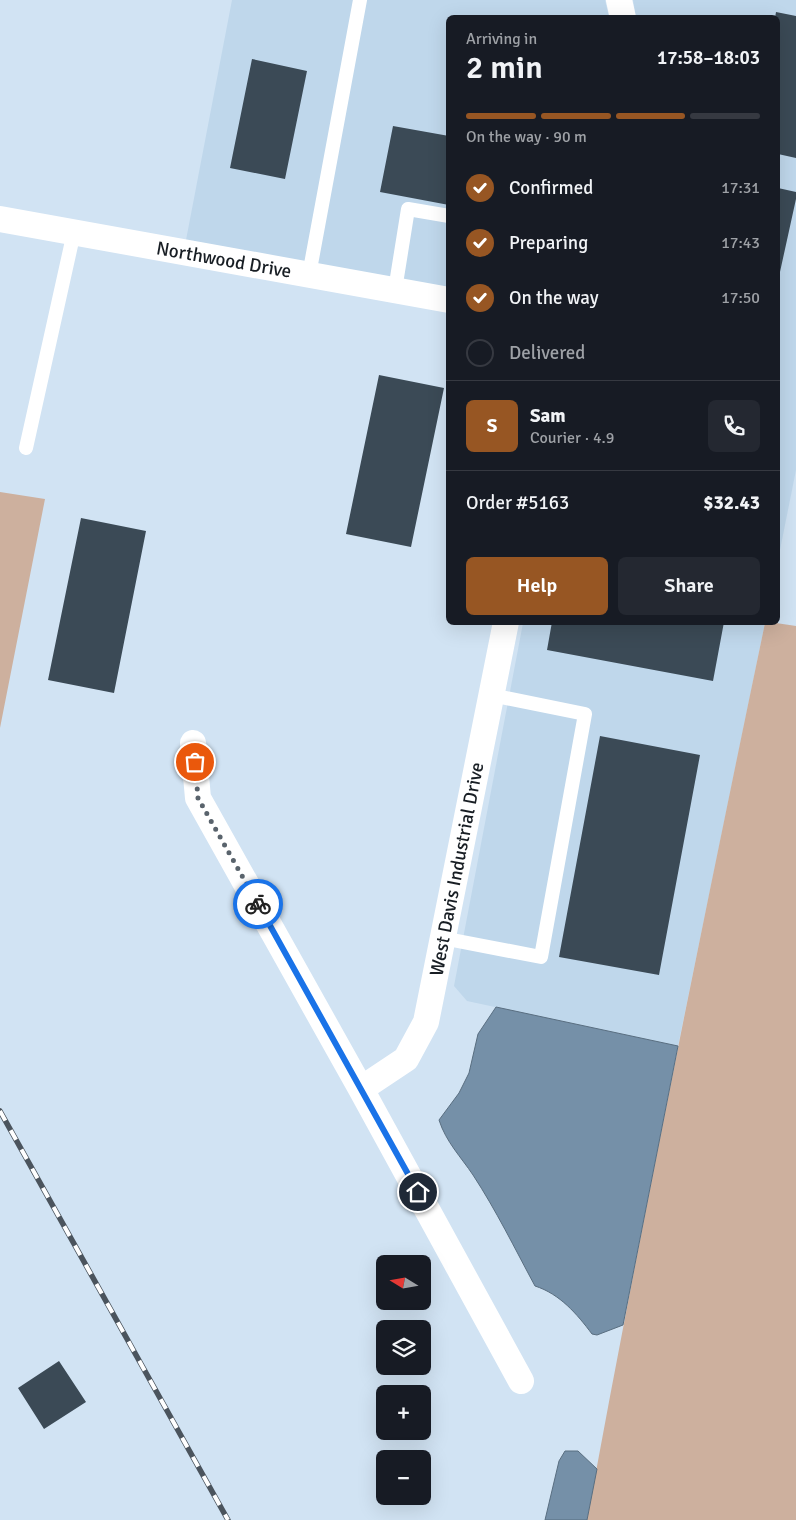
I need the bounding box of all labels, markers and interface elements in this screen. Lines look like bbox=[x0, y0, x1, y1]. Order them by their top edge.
text: Arriving in bbox=[466, 29, 537, 49]
text: 17:58–18:03 bbox=[657, 46, 760, 70]
text: 2 min bbox=[466, 48, 543, 87]
text: On the way · 90 m bbox=[466, 127, 587, 147]
icon: check bbox=[466, 174, 494, 202]
text: Confirmed bbox=[509, 176, 593, 200]
text: 17:31 bbox=[721, 178, 760, 198]
icon: check bbox=[466, 229, 494, 257]
text: Preparing bbox=[509, 231, 588, 255]
text: 17:43 bbox=[721, 233, 760, 253]
street label: Northwood Drive bbox=[154, 236, 293, 284]
icon: check bbox=[466, 284, 494, 312]
text: On the way bbox=[509, 286, 599, 310]
text: 17:50 bbox=[721, 288, 760, 308]
text: Delivered bbox=[509, 341, 585, 365]
button: phone bbox=[708, 400, 760, 452]
text: Sam bbox=[530, 404, 566, 428]
text: S bbox=[487, 414, 497, 438]
text: Courier · 4.9 bbox=[530, 428, 614, 448]
text: Order #5163 bbox=[466, 491, 569, 515]
text: $32.43 bbox=[703, 491, 760, 515]
button: Help bbox=[466, 557, 608, 615]
button: Share bbox=[618, 557, 760, 615]
pin bbox=[174, 741, 216, 783]
icon: bag bbox=[181, 748, 209, 776]
street label: West Davis Industrial Drive bbox=[424, 760, 489, 978]
courier bbox=[233, 879, 283, 929]
icon: bike bbox=[244, 890, 272, 918]
pin bbox=[397, 1171, 439, 1213]
icon: home bbox=[404, 1178, 432, 1206]
north arrow bbox=[376, 1255, 431, 1310]
map controls bbox=[376, 1255, 431, 1505]
button: layers bbox=[376, 1320, 431, 1375]
button: + bbox=[376, 1385, 431, 1440]
button: − bbox=[376, 1450, 431, 1505]

